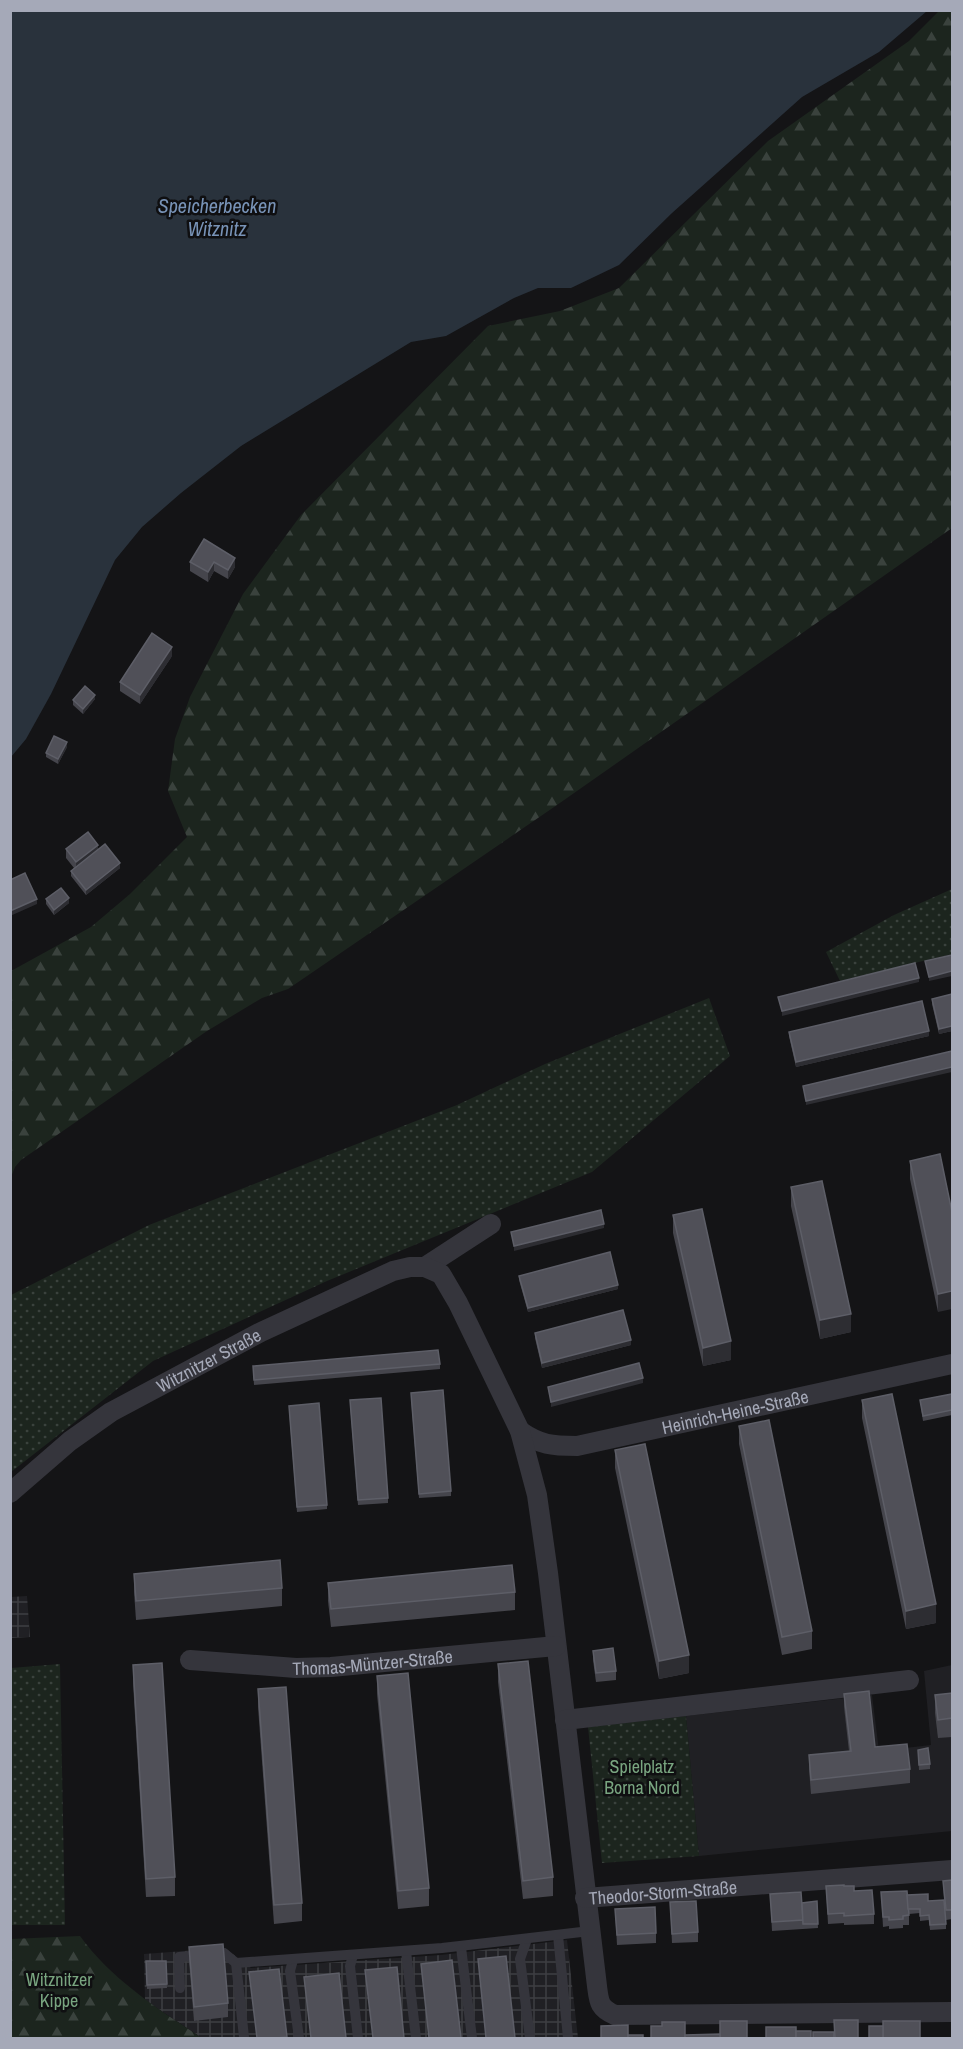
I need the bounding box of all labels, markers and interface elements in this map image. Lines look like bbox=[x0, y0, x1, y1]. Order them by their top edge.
water label: Speicherbecken Witznitz bbox=[158, 192, 276, 242]
street label: Witznitzer Straße bbox=[152, 1322, 265, 1398]
street label: Heinrich-Heine-Straße bbox=[659, 1383, 811, 1440]
street label: Thomas-Müntzer-Straße bbox=[292, 1643, 454, 1681]
park label: Spielplatz Borna Nord bbox=[604, 1754, 680, 1800]
street label: Theodor-Storm-Straße bbox=[588, 1874, 738, 1910]
park label: Witznitzer Kippe bbox=[26, 1967, 92, 2013]

